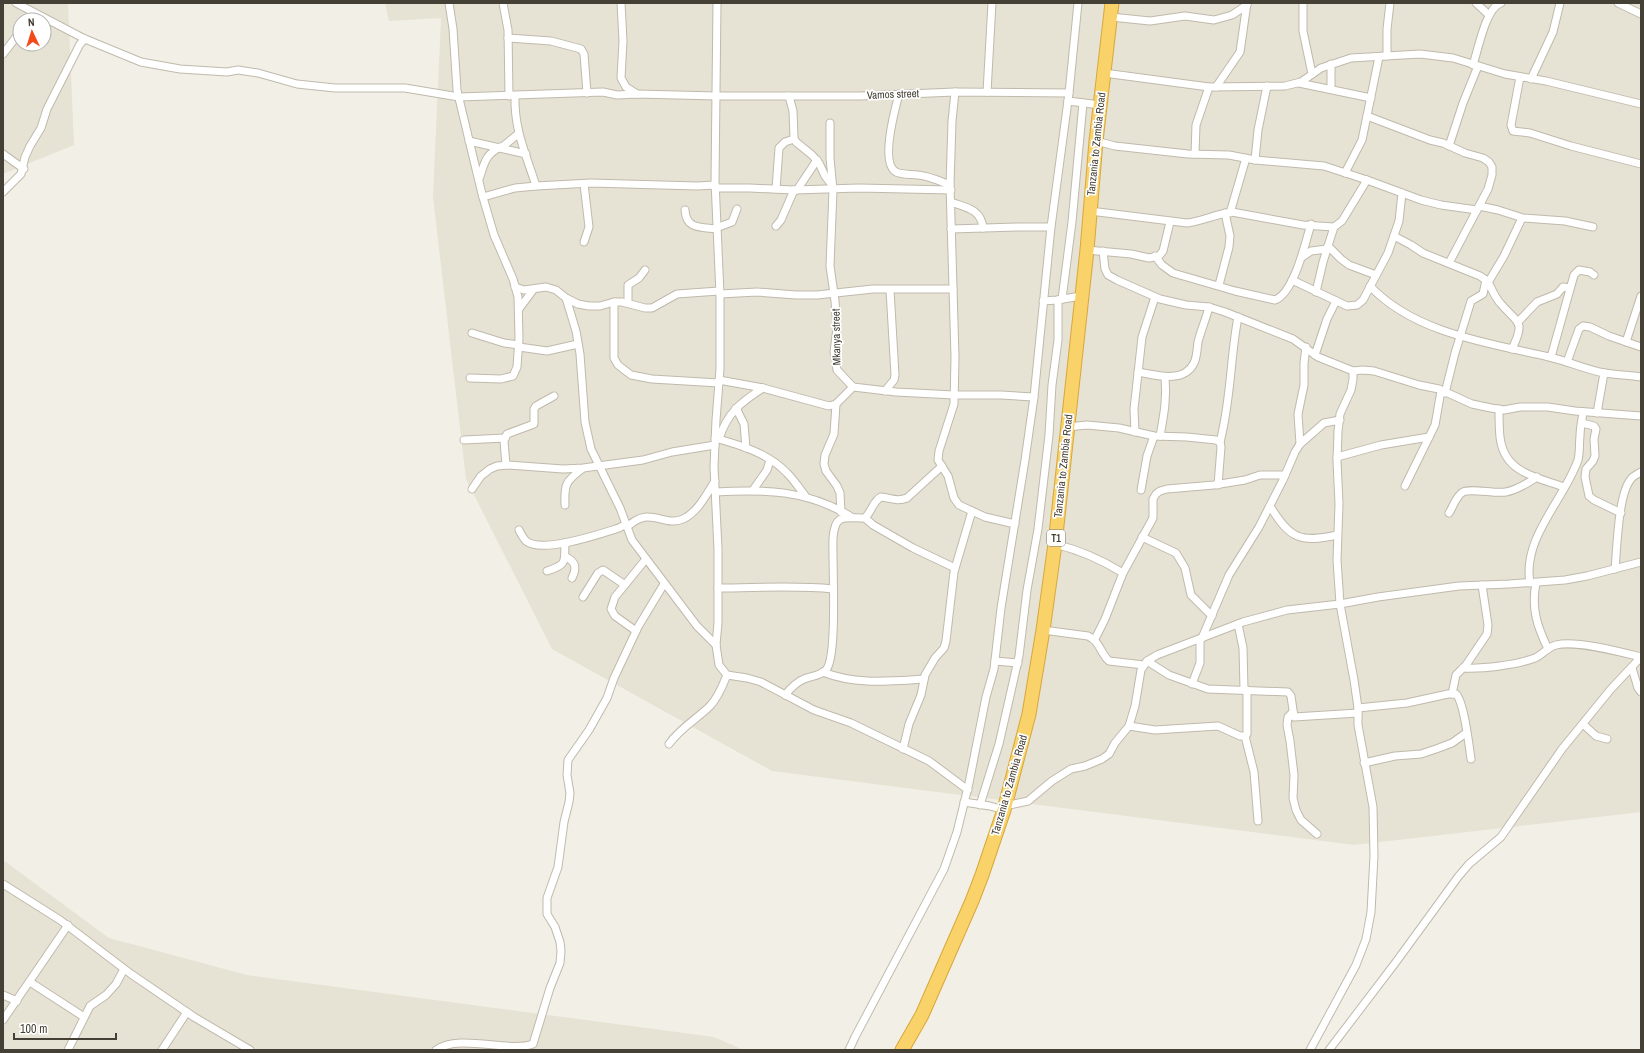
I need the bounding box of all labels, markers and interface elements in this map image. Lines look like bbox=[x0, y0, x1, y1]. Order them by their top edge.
north arrow bbox=[12, 12, 52, 52]
text: N bbox=[28, 15, 35, 29]
street label: Vamos street bbox=[867, 86, 920, 102]
street label: Tanzania to Zambia Road bbox=[1084, 92, 1108, 196]
street label: Mkanya street bbox=[828, 308, 843, 365]
street label: Tanzania to Zambia Road bbox=[1051, 414, 1075, 518]
road number: T1 bbox=[1047, 530, 1065, 546]
street label: Tanzania to Zambia Road bbox=[988, 733, 1030, 837]
scale bar bbox=[14, 1015, 116, 1041]
text: 100 m bbox=[20, 1021, 47, 1037]

